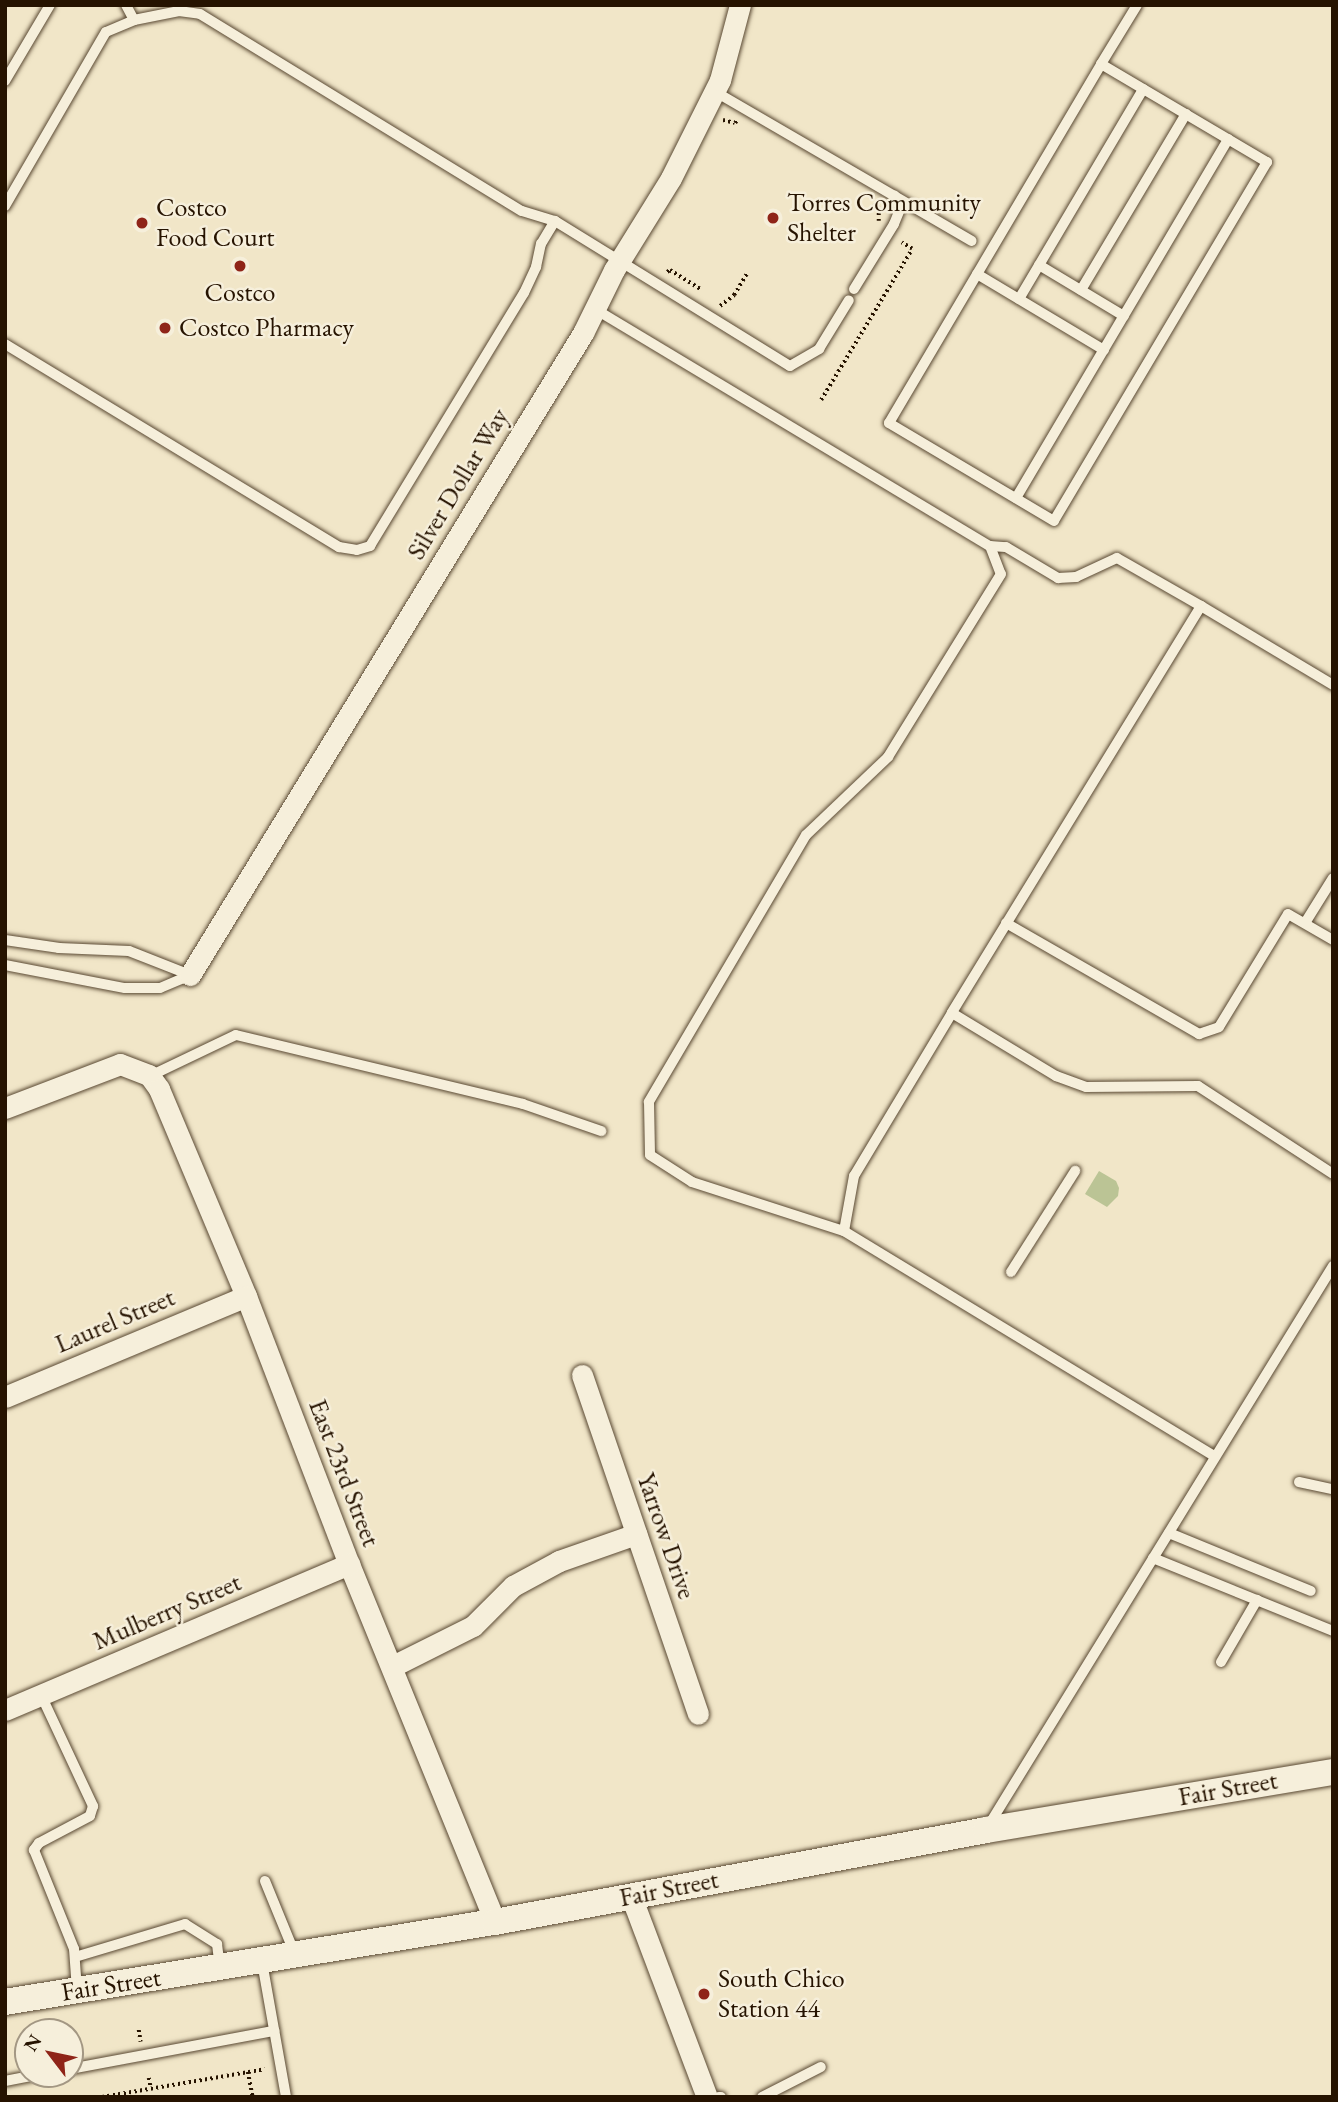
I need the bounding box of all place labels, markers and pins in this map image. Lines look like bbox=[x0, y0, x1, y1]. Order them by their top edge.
place label: Torres Community Shelter bbox=[787, 187, 981, 248]
place label: Costco Food Court bbox=[156, 192, 275, 254]
marker: Torres Community Shelter bbox=[765, 210, 781, 226]
marker: Costco Food Court bbox=[134, 215, 150, 231]
marker: Costco bbox=[232, 258, 248, 274]
place label: Costco bbox=[205, 277, 275, 309]
place label: Costco Pharmacy bbox=[179, 312, 354, 344]
marker: Costco Pharmacy bbox=[157, 320, 173, 336]
place label: South Chico Station 44 bbox=[718, 1963, 845, 2024]
marker: South Chico Station 44 bbox=[696, 1986, 712, 2002]

